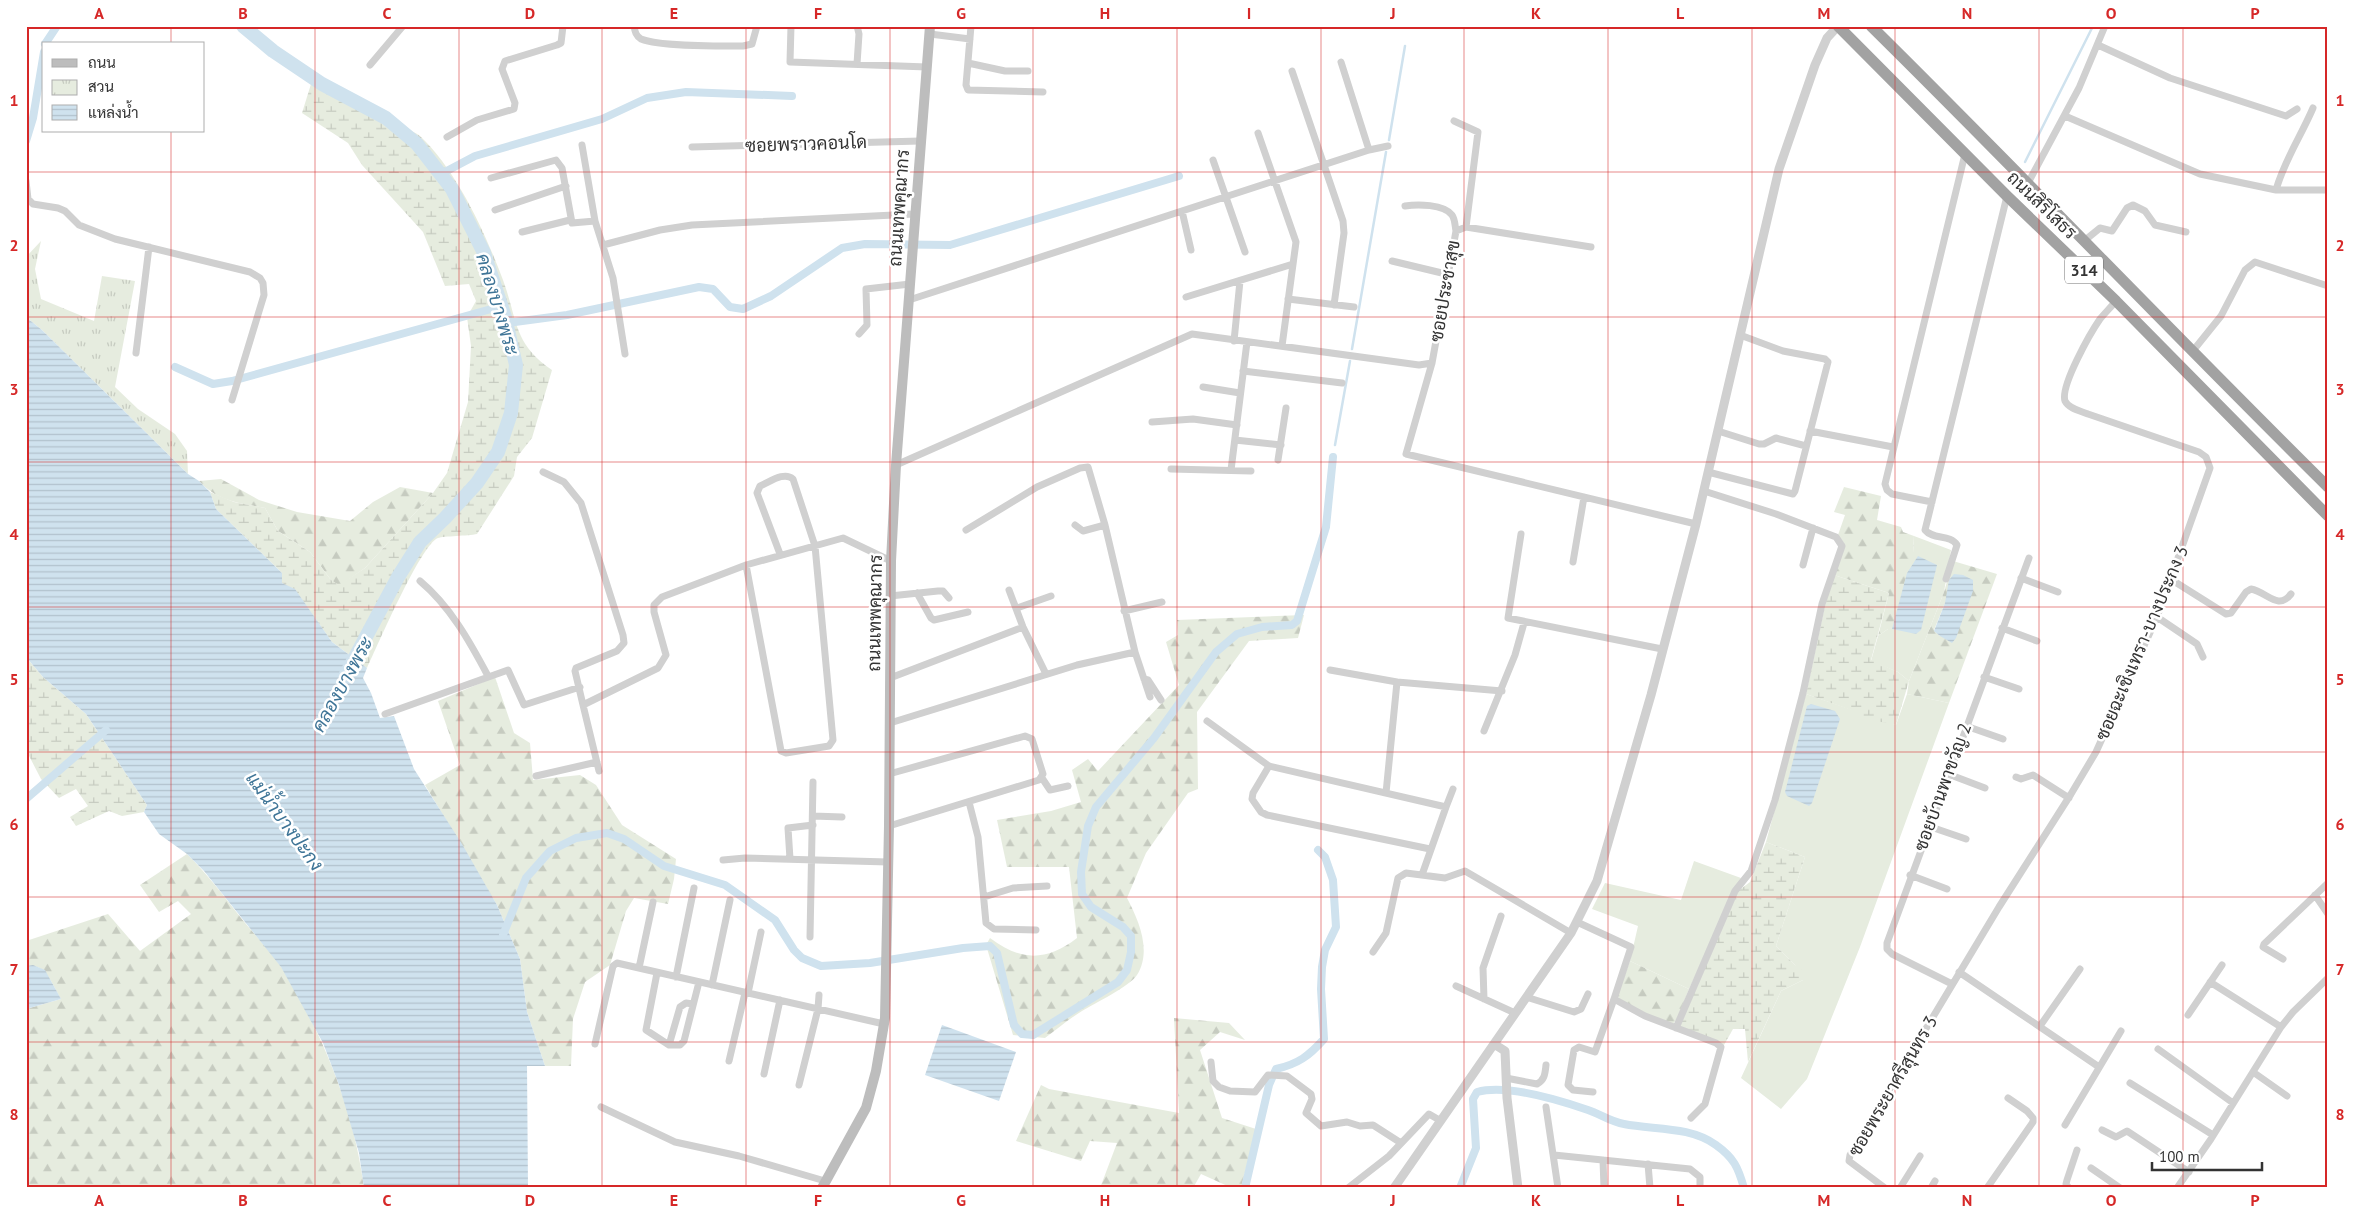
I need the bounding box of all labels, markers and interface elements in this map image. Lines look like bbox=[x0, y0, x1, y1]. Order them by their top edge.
text: A bbox=[94, 3, 104, 23]
text: B bbox=[238, 3, 248, 23]
text: C bbox=[383, 3, 392, 23]
text: D bbox=[525, 3, 535, 23]
text: E bbox=[670, 3, 678, 23]
text: F bbox=[814, 3, 822, 23]
text: G bbox=[956, 3, 966, 23]
text: H bbox=[1100, 3, 1110, 23]
text: I bbox=[1247, 3, 1251, 23]
text: J bbox=[1389, 3, 1396, 23]
text: K bbox=[1531, 3, 1541, 23]
text: L bbox=[1676, 3, 1685, 23]
text: M bbox=[1818, 3, 1830, 23]
text: N bbox=[1962, 3, 1972, 23]
text: O bbox=[2106, 3, 2117, 23]
text: P bbox=[2250, 3, 2260, 23]
legend bbox=[42, 42, 205, 132]
text: ถนน bbox=[88, 53, 116, 72]
text: สวน bbox=[88, 77, 114, 96]
text: 1 bbox=[9, 90, 19, 110]
text: 1 bbox=[2335, 90, 2345, 110]
text: แหล่งน้ำ bbox=[88, 100, 139, 122]
street label: ซอยพราวคอนโด bbox=[745, 129, 867, 157]
street label: ถนนเทพคุณากร bbox=[883, 148, 915, 267]
street label: ถนนสิริโสธร bbox=[2003, 165, 2083, 244]
text: 2 bbox=[9, 235, 19, 255]
text: 2 bbox=[2335, 235, 2345, 255]
street label: ซอยประชาสุข bbox=[1424, 238, 1466, 344]
water label: คลองบางพระ bbox=[471, 250, 525, 359]
road number: 314 bbox=[2065, 256, 2103, 284]
text: 3 bbox=[9, 379, 19, 399]
text: 3 bbox=[2335, 379, 2345, 399]
text: 4 bbox=[9, 524, 19, 544]
text: 4 bbox=[2335, 524, 2345, 544]
street label: ซอยฉะเชิงเทรา-บางประกง 3 bbox=[2090, 542, 2193, 744]
street label: ถนนเทพคุณากร bbox=[862, 554, 888, 672]
water label: คลองบางพระ bbox=[306, 631, 378, 736]
text: 5 bbox=[9, 669, 19, 689]
text: 5 bbox=[2335, 669, 2345, 689]
street label: ซอยบ้านพาขวัญ 2 bbox=[1909, 720, 1976, 854]
water label: แม่น้ำบางปะกง bbox=[241, 765, 332, 875]
text: 6 bbox=[9, 814, 19, 834]
text: 6 bbox=[2335, 814, 2345, 834]
text: 7 bbox=[9, 959, 19, 979]
text: 7 bbox=[2335, 959, 2345, 979]
street label: ซอยพระยาศรีสุนทร 3 bbox=[1842, 1011, 1943, 1161]
text: 8 bbox=[9, 1104, 19, 1124]
text: 8 bbox=[2335, 1104, 2345, 1124]
scale bar bbox=[2152, 1139, 2262, 1171]
text: 100 m bbox=[2159, 1147, 2200, 1166]
text: A bbox=[94, 1190, 104, 1210]
text: B bbox=[238, 1190, 248, 1210]
text: C bbox=[383, 1190, 392, 1210]
text: D bbox=[525, 1190, 535, 1210]
text: E bbox=[670, 1190, 678, 1210]
text: F bbox=[814, 1190, 822, 1210]
text: G bbox=[956, 1190, 966, 1210]
text: H bbox=[1100, 1190, 1110, 1210]
text: I bbox=[1247, 1190, 1251, 1210]
text: J bbox=[1389, 1190, 1396, 1210]
text: K bbox=[1531, 1190, 1541, 1210]
text: L bbox=[1676, 1190, 1685, 1210]
text: M bbox=[1818, 1190, 1830, 1210]
text: N bbox=[1962, 1190, 1972, 1210]
text: O bbox=[2106, 1190, 2117, 1210]
text: P bbox=[2250, 1190, 2260, 1210]

